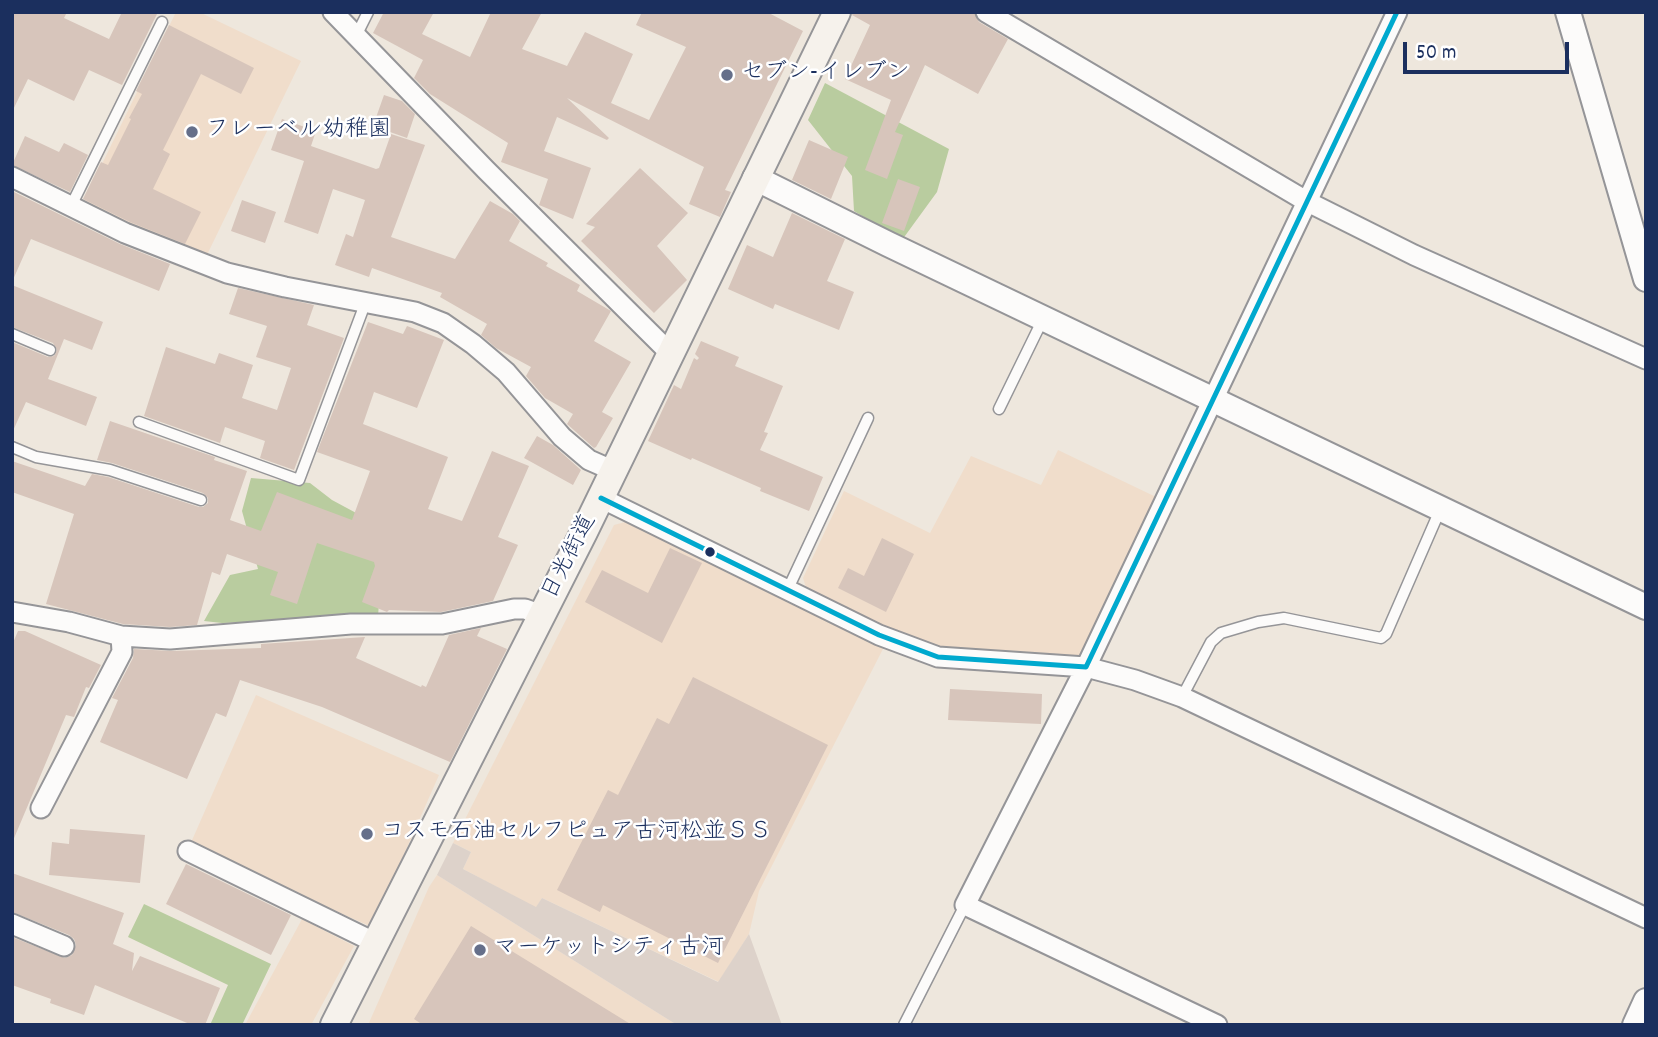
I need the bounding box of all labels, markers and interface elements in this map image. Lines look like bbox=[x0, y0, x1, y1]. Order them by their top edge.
scale bar bbox=[1406, 28, 1572, 72]
text: 50 m bbox=[1416, 39, 1456, 69]
place label: セブン-イレブン bbox=[741, 61, 910, 89]
marker: セブン-イレブン bbox=[719, 67, 735, 83]
place label: フレーベル幼稚園 bbox=[206, 118, 391, 146]
marker: フレーベル幼稚園 bbox=[184, 124, 200, 140]
street label: 日光街道 bbox=[538, 511, 604, 605]
unlabelled marker bbox=[703, 545, 717, 559]
place label: コスモ石油セルフピュア古河松並ＳＳ bbox=[381, 820, 772, 848]
marker: コスモ石油セルフピュア古河松並ＳＳ bbox=[359, 826, 375, 842]
place label: マーケットシティ古河 bbox=[494, 936, 724, 964]
marker: マーケットシティ古河 bbox=[472, 942, 488, 958]

